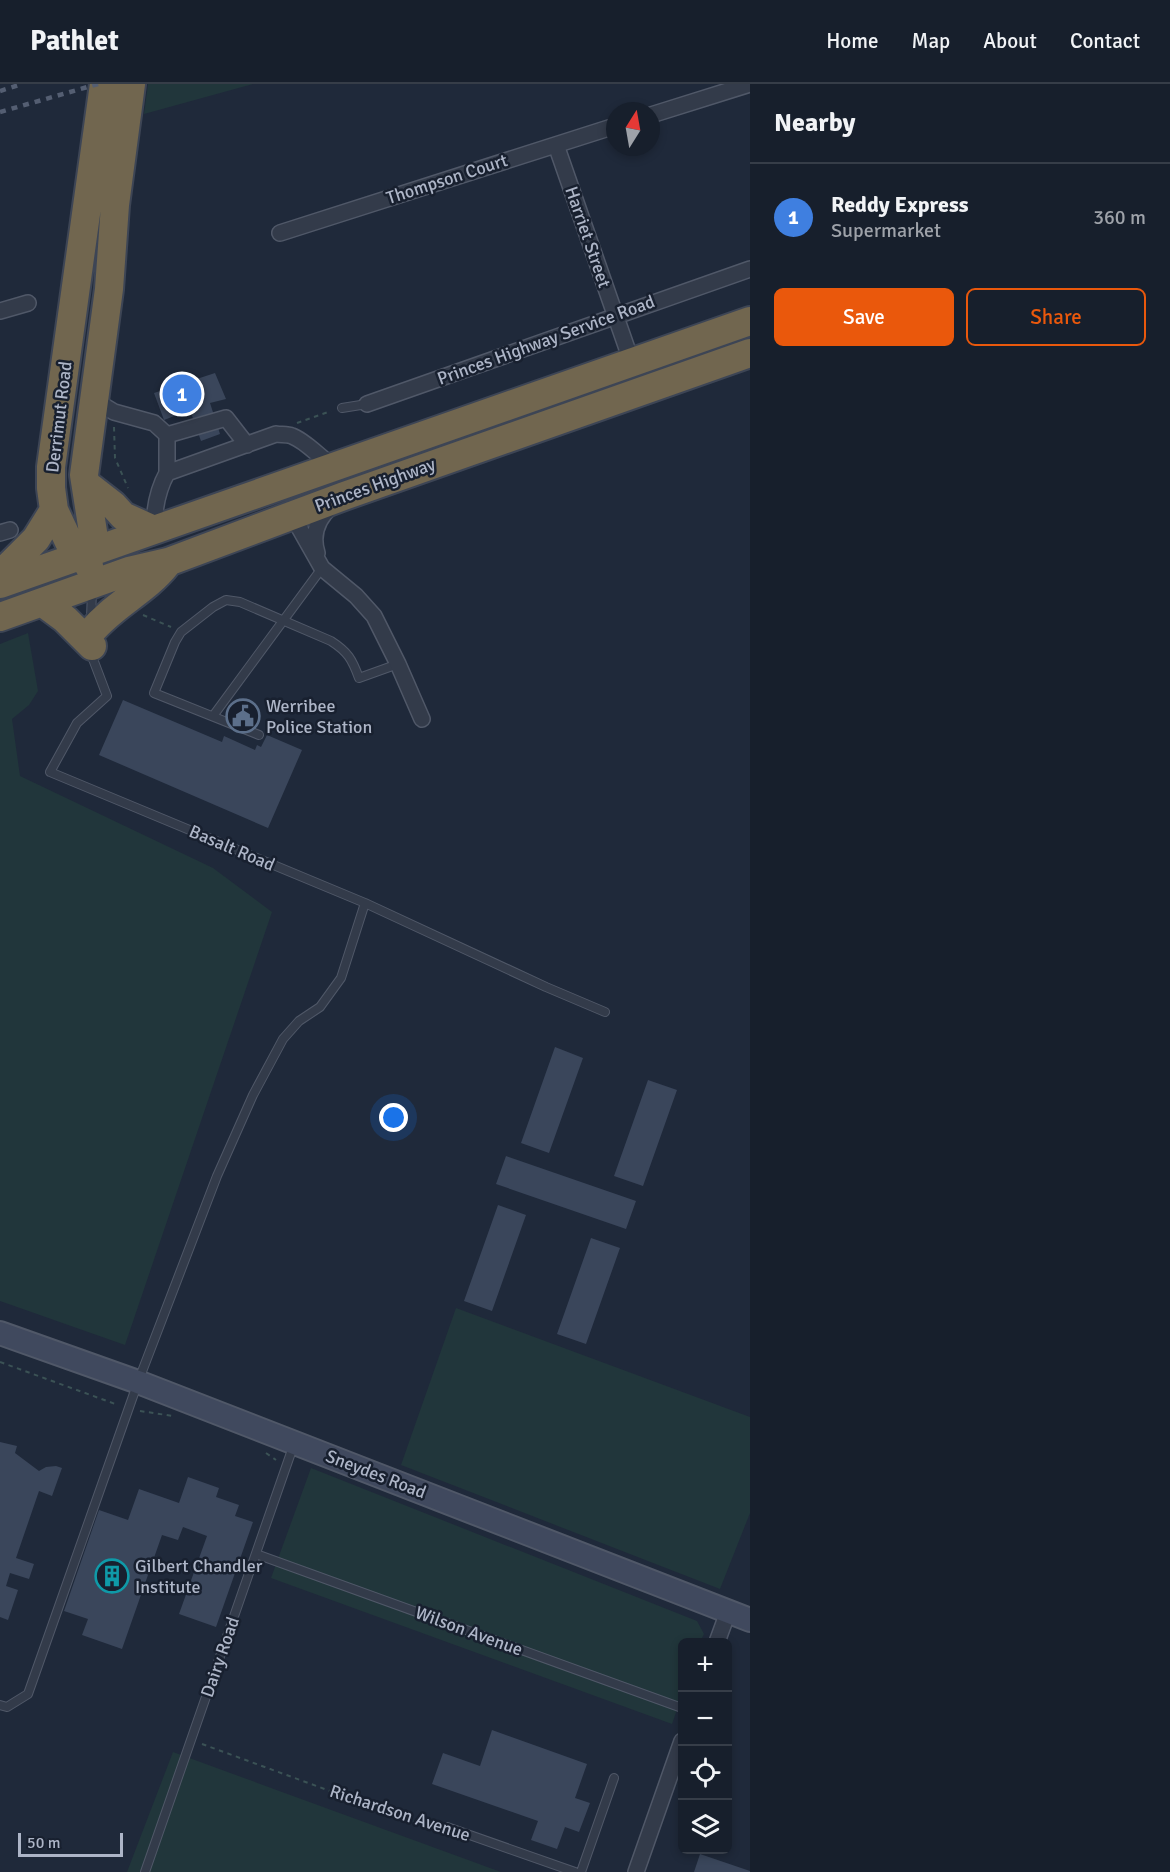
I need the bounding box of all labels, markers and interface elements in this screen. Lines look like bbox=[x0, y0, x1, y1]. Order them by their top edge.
text: Pathlet bbox=[30, 24, 119, 58]
text: Home bbox=[826, 28, 879, 54]
text: Map bbox=[912, 28, 950, 54]
text: About bbox=[983, 28, 1037, 54]
text: Contact bbox=[1070, 28, 1140, 54]
north arrow bbox=[606, 102, 660, 156]
text: Nearby bbox=[774, 107, 855, 139]
street label: Thompson Court bbox=[384, 149, 510, 209]
street label: Harriet Street bbox=[560, 183, 616, 291]
text: Reddy Express bbox=[831, 191, 968, 218]
text: 1 bbox=[788, 205, 799, 230]
text: 360 m bbox=[1093, 205, 1146, 230]
text: Supermarket bbox=[831, 218, 941, 243]
button: Save bbox=[774, 288, 954, 346]
button: Share bbox=[966, 288, 1146, 346]
street label: Princes Highway Service Road bbox=[434, 290, 658, 390]
street label: Derrimut Road bbox=[41, 360, 77, 474]
pin: 1 bbox=[162, 372, 201, 416]
street label: Princes Highway bbox=[312, 453, 439, 517]
place label: Werribee Police Station bbox=[266, 695, 372, 738]
public building icon: Werribee Police Station bbox=[225, 698, 261, 734]
street label: Basalt Road bbox=[186, 820, 278, 876]
your location bbox=[379, 1103, 408, 1132]
street label: Sneydes Road bbox=[323, 1445, 429, 1503]
place label: Gilbert Chandler Institute bbox=[135, 1555, 263, 1598]
building icon: Gilbert Chandler Institute bbox=[94, 1558, 130, 1594]
street label: Wilson Avenue bbox=[412, 1601, 526, 1661]
street label: Dairy Road bbox=[196, 1614, 244, 1700]
map controls bbox=[678, 1638, 732, 1854]
button: + bbox=[678, 1638, 732, 1692]
button: − bbox=[678, 1692, 732, 1746]
button: locate bbox=[678, 1746, 732, 1800]
street label: Richardson Avenue bbox=[327, 1780, 473, 1846]
button: layers bbox=[678, 1800, 732, 1854]
scale bar bbox=[18, 1830, 123, 1858]
text: 50 m bbox=[27, 1833, 61, 1853]

